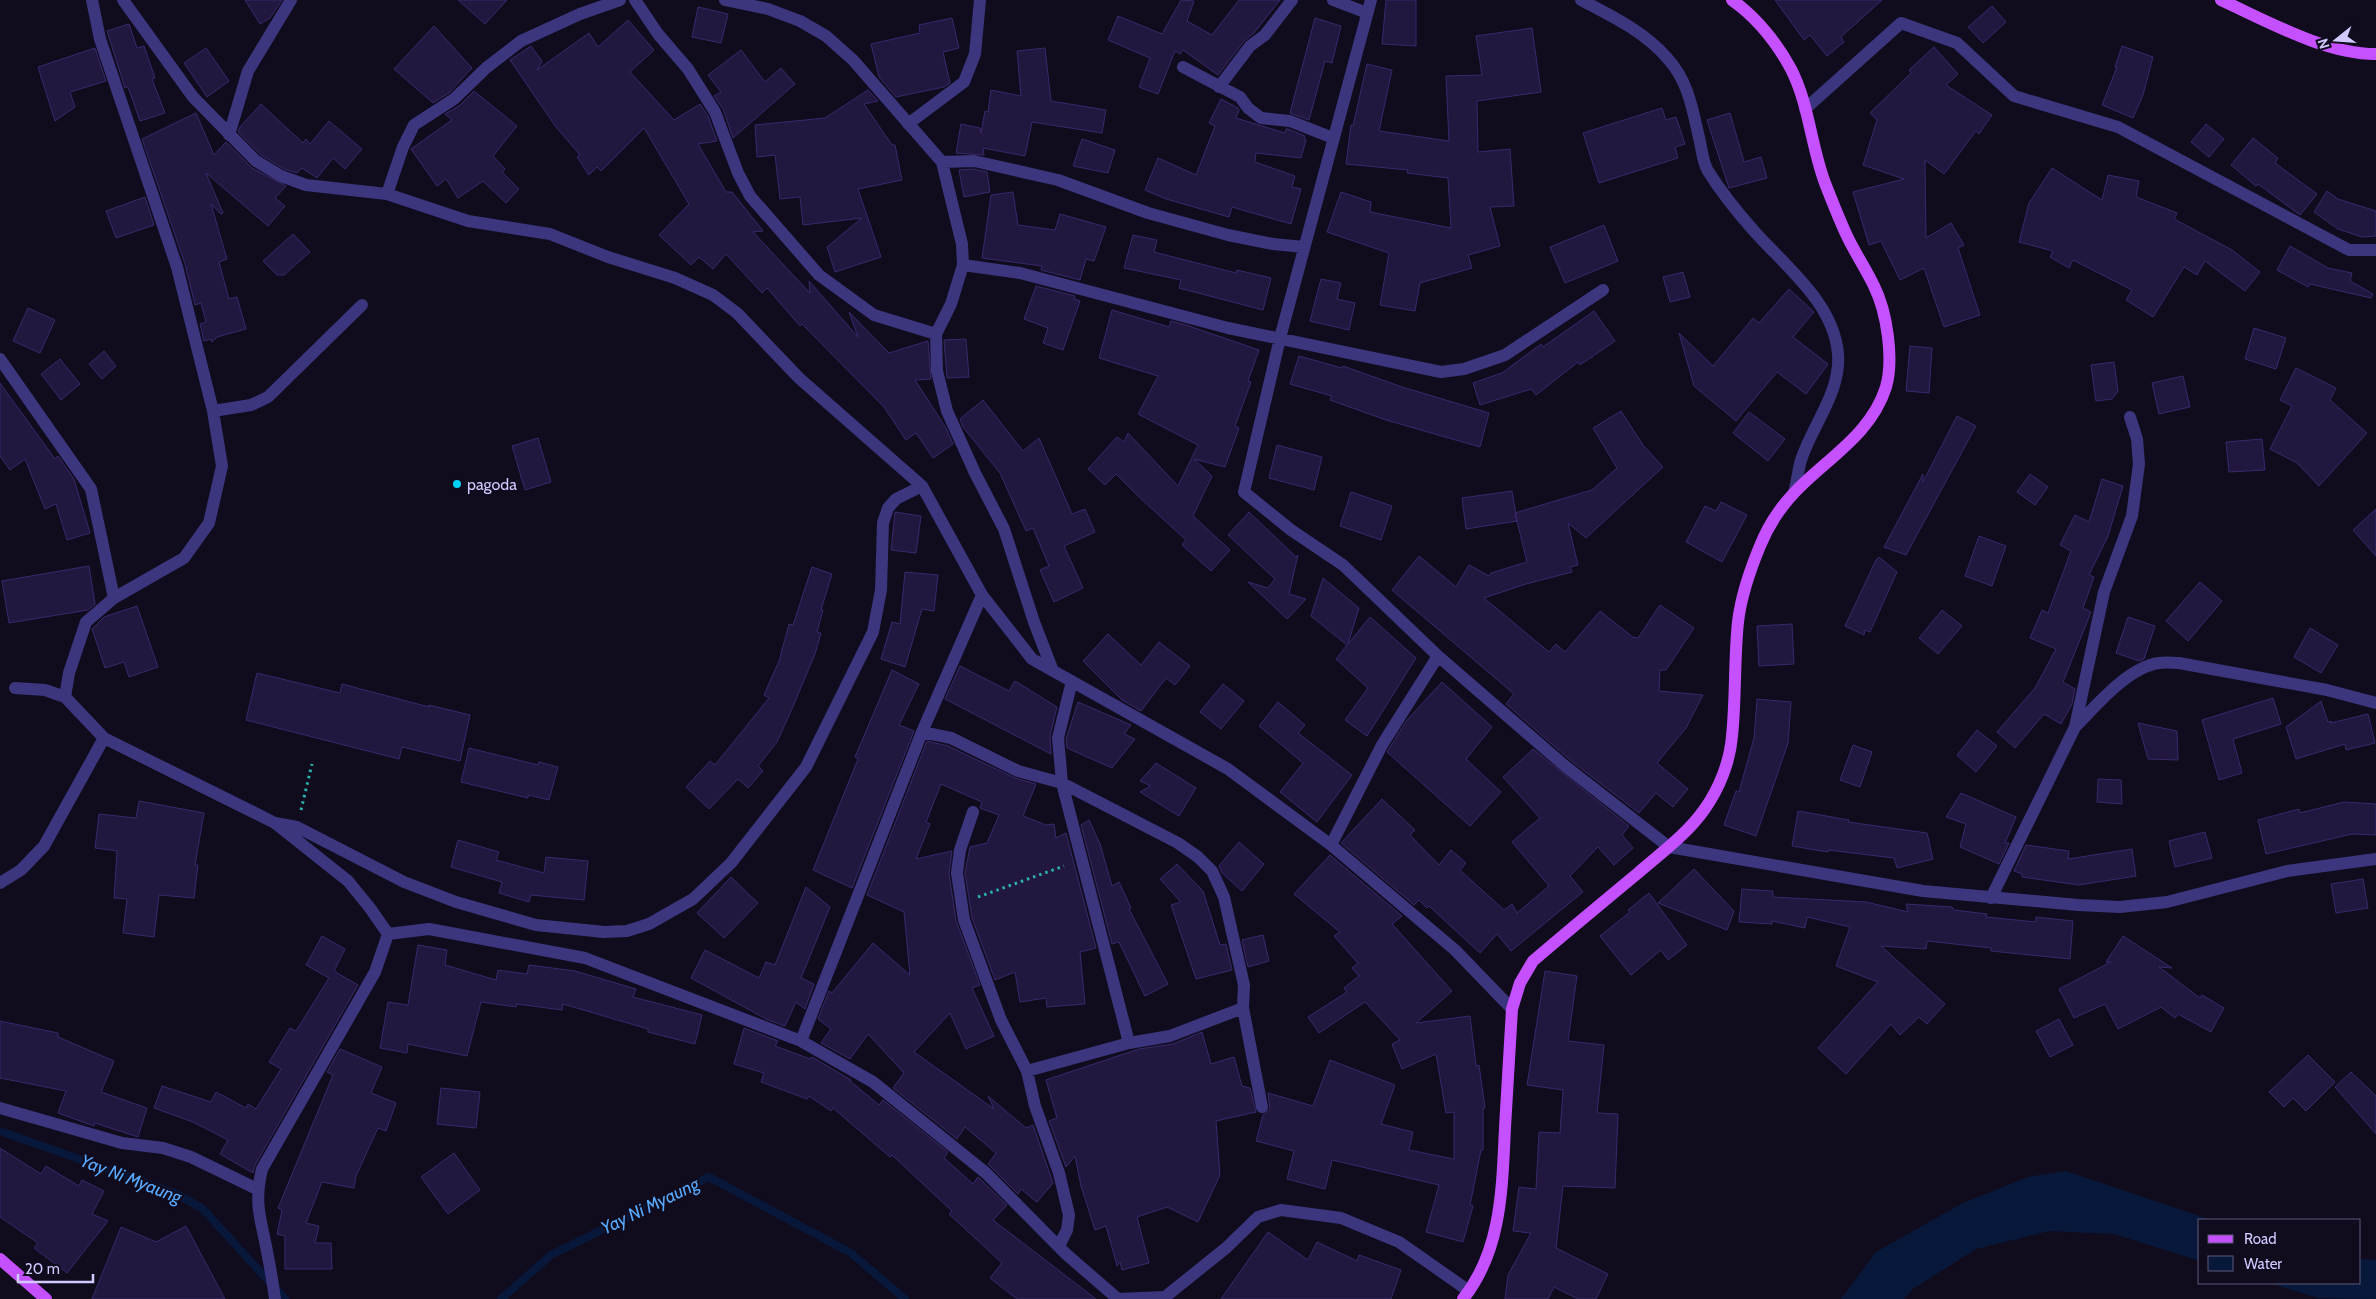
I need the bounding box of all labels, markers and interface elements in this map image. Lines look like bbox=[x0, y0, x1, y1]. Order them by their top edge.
north arrow bbox=[2311, 15, 2361, 65]
text: N bbox=[2314, 36, 2334, 51]
place label: pagoda bbox=[467, 475, 517, 494]
marker: pagoda bbox=[451, 478, 463, 490]
water label: Yay Ni Myaung bbox=[77, 1150, 185, 1209]
water label: Yay Ni Myaung bbox=[597, 1172, 703, 1239]
legend bbox=[2198, 1219, 2361, 1284]
text: Road bbox=[2244, 1230, 2277, 1248]
scale bar bbox=[18, 1252, 92, 1284]
text: Water bbox=[2244, 1255, 2282, 1273]
text: 20 m bbox=[25, 1260, 60, 1278]

